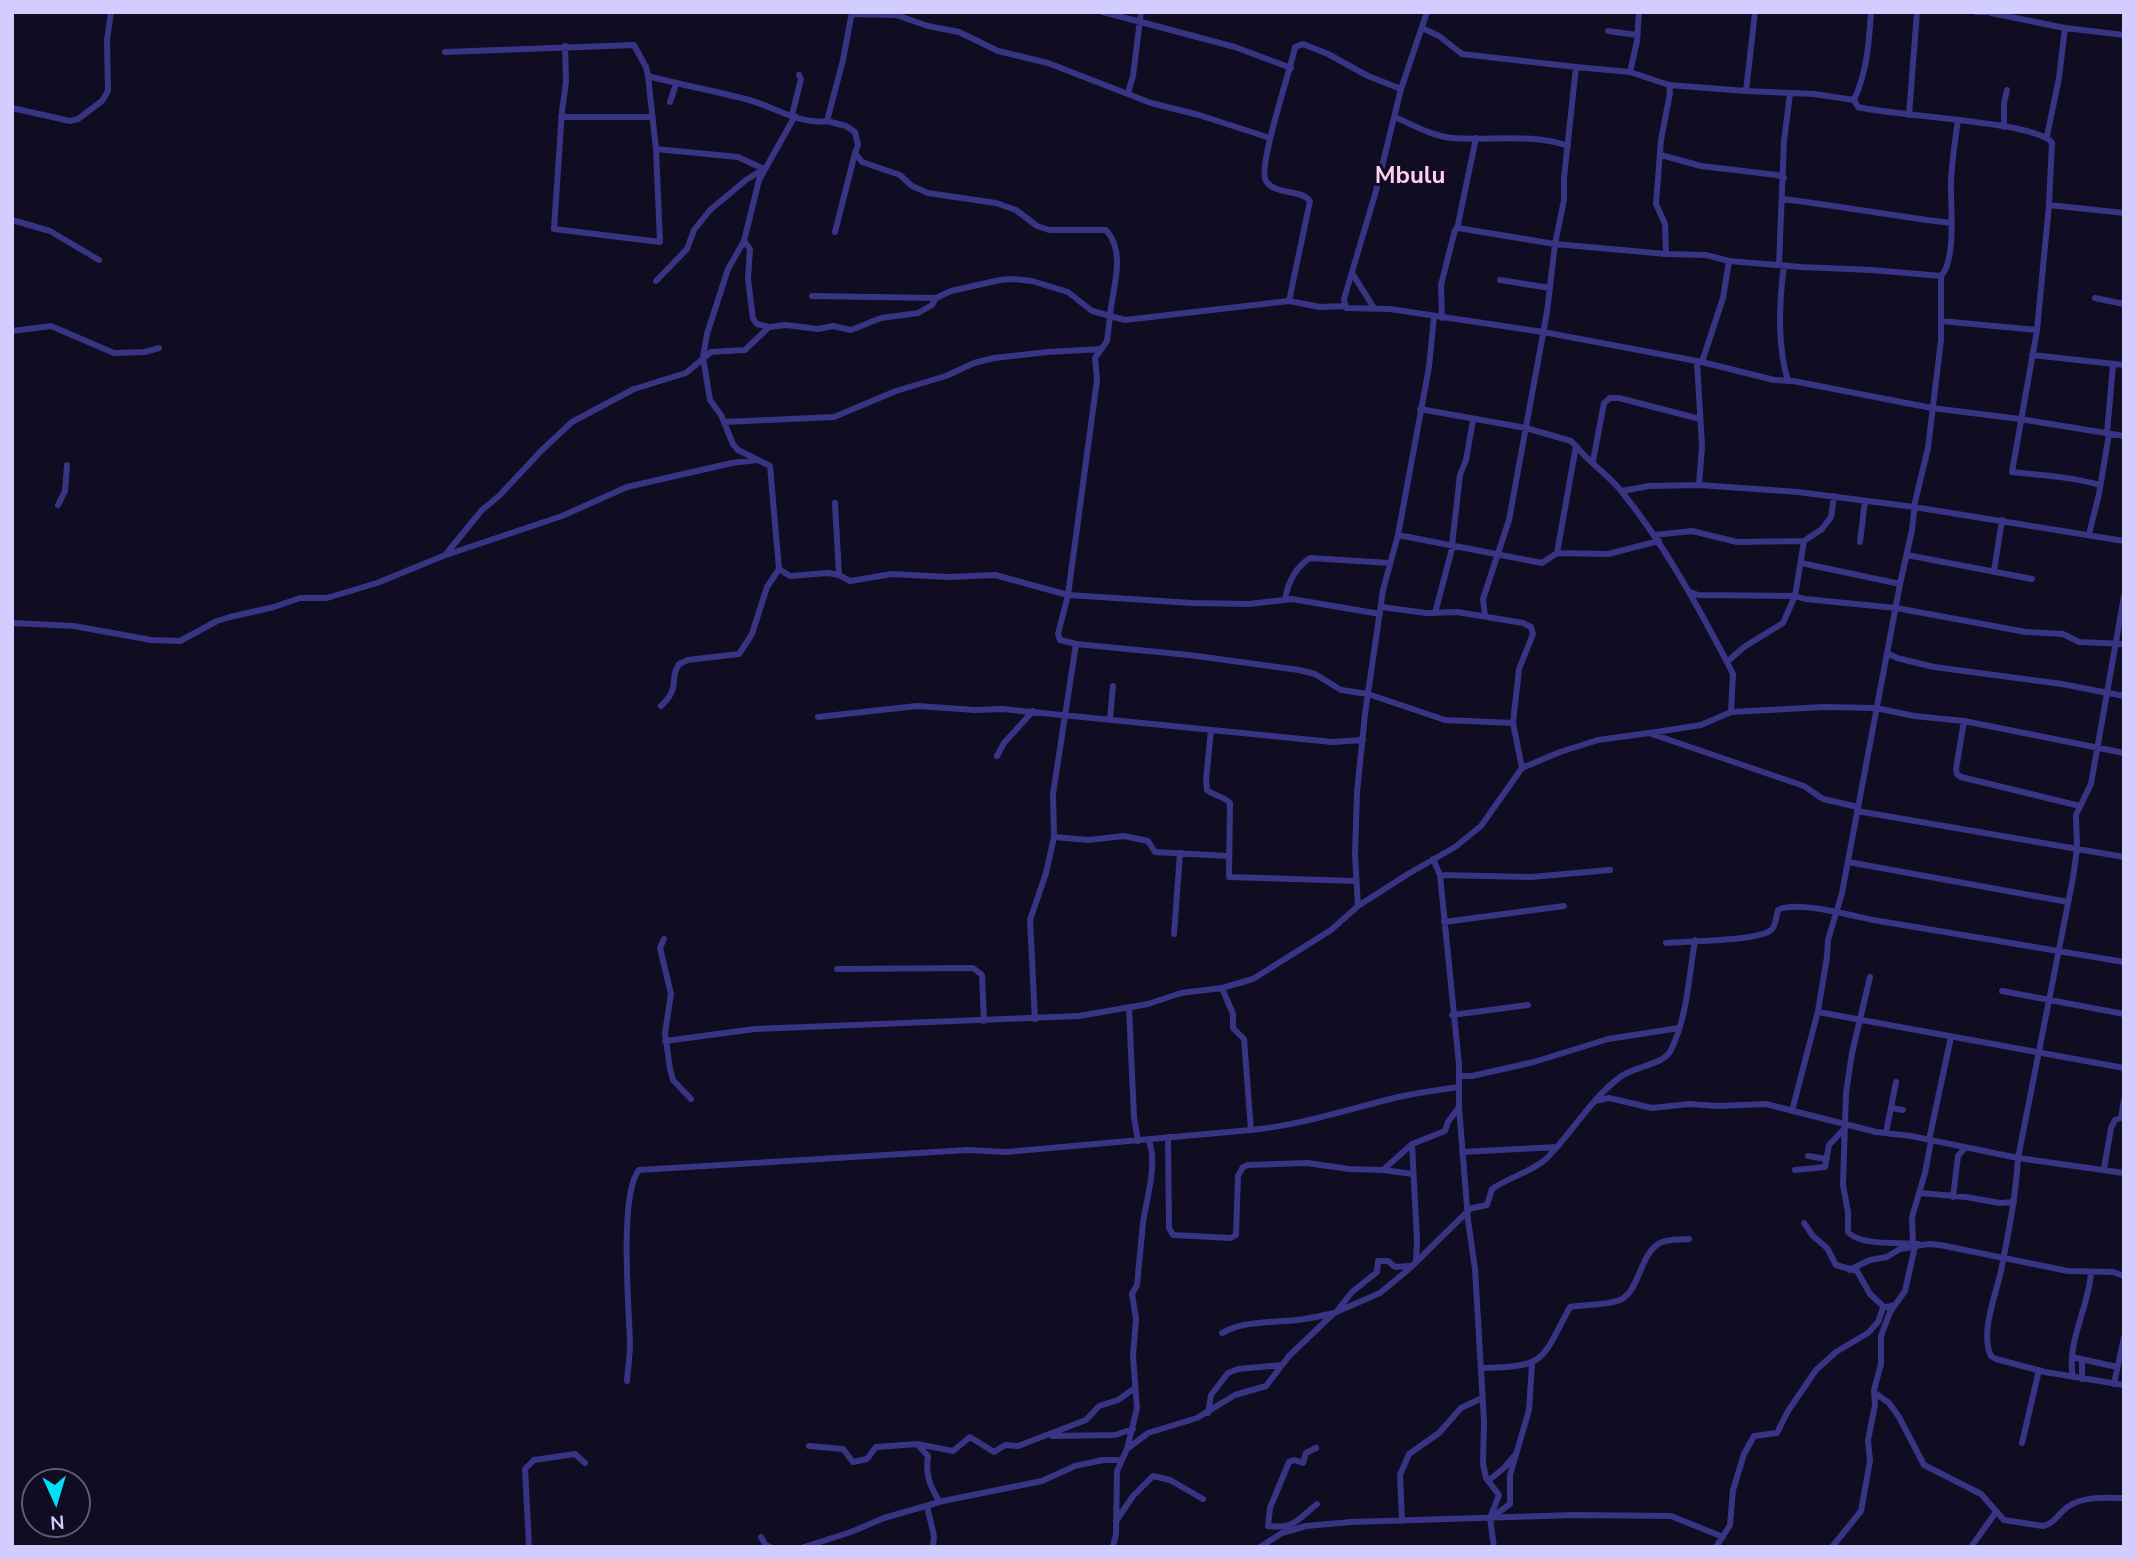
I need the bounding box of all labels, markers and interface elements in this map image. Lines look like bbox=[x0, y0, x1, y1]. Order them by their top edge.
district label: Mbulu bbox=[1375, 163, 1445, 191]
north arrow bbox=[21, 1468, 91, 1538]
text: N bbox=[49, 1508, 65, 1535]

